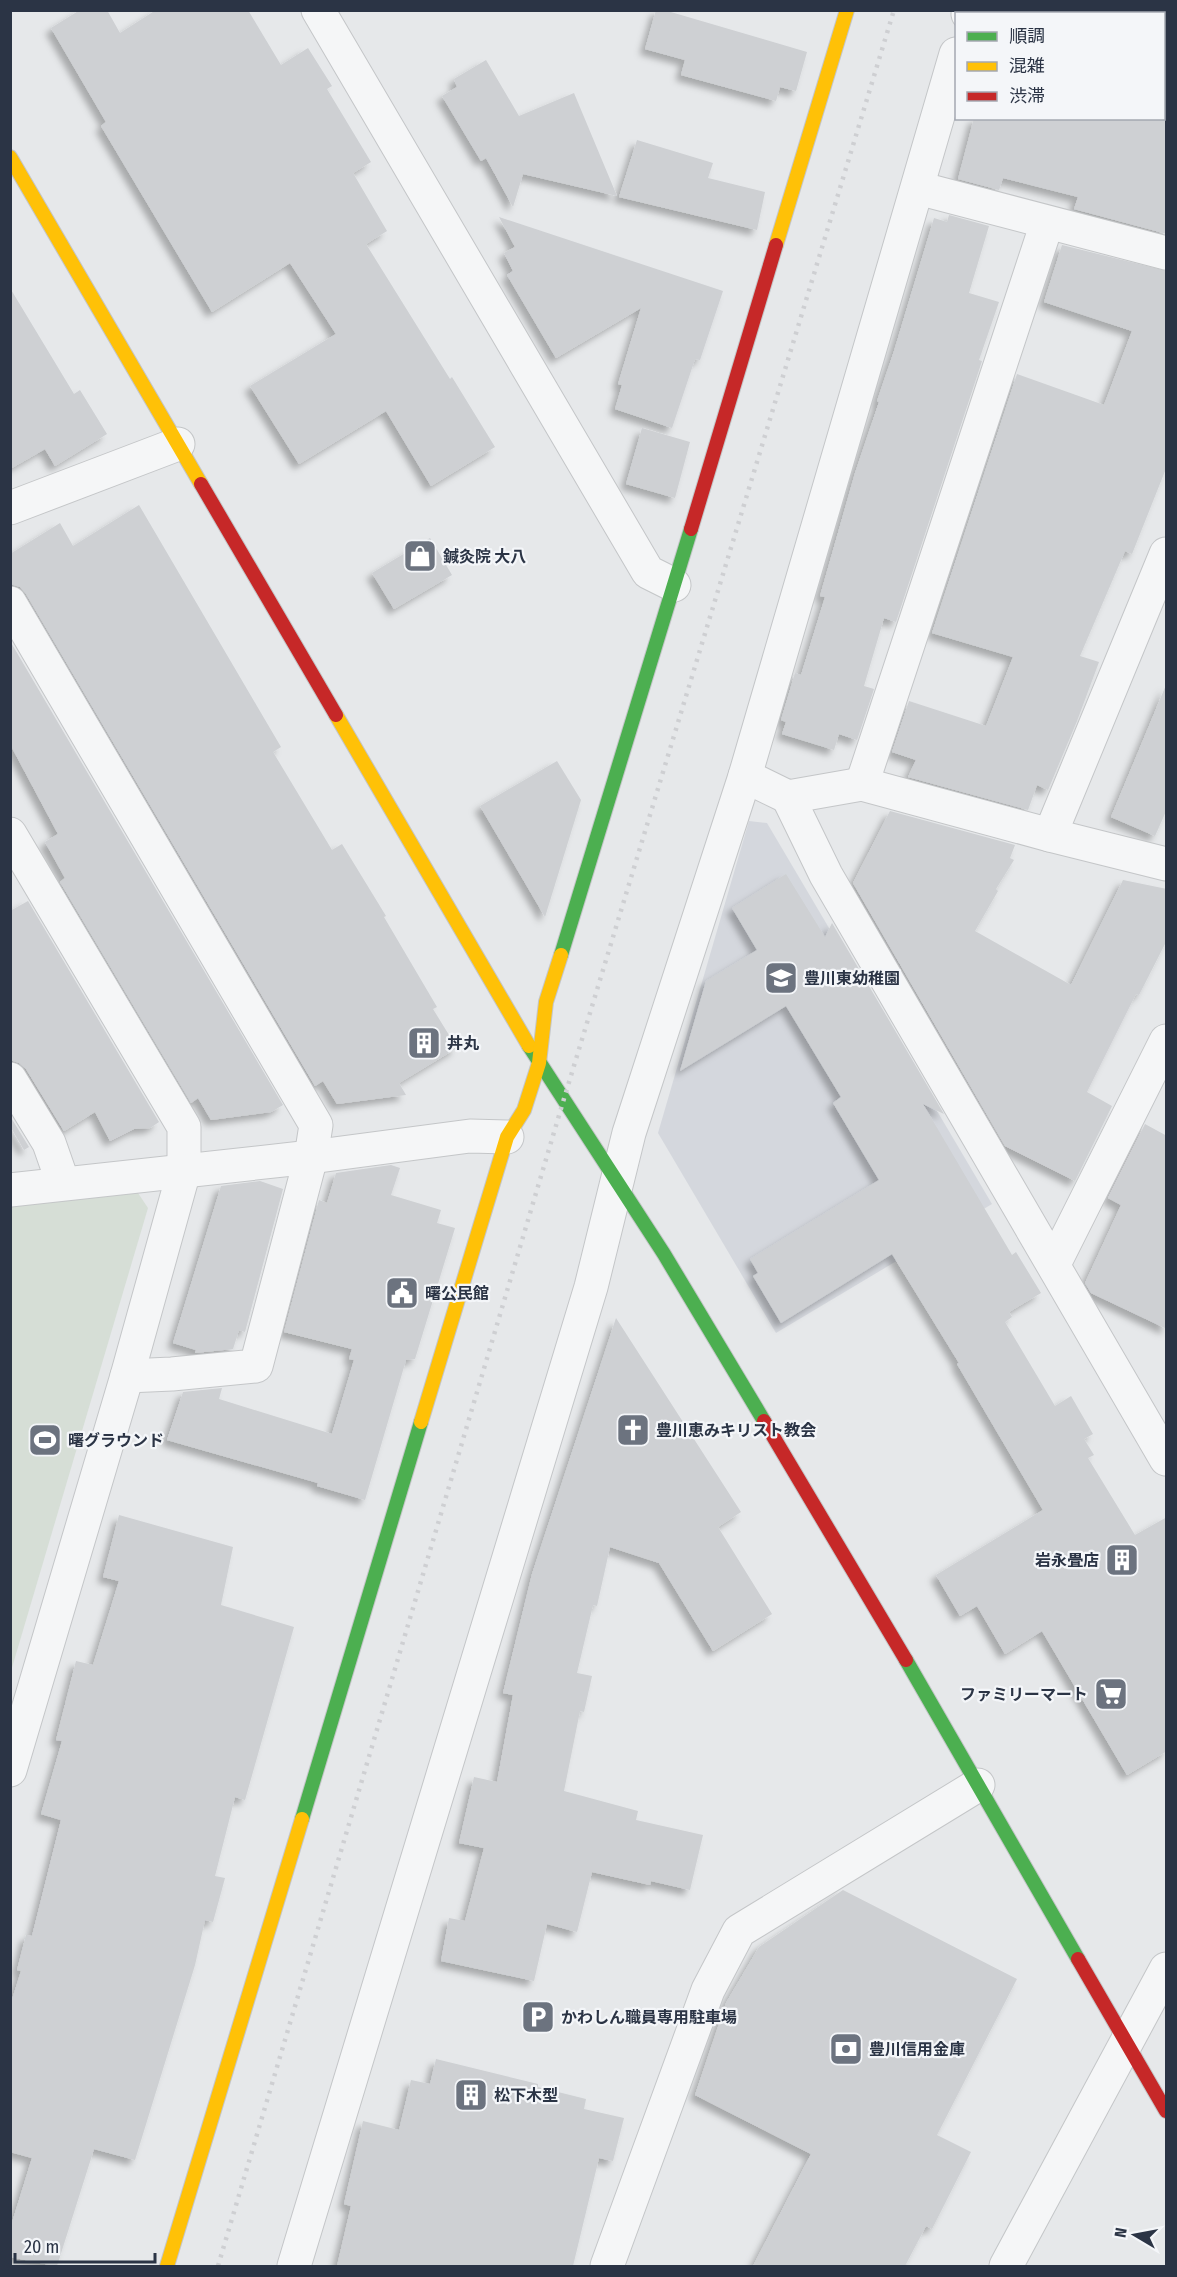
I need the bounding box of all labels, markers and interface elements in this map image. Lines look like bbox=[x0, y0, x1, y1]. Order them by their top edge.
legend bbox=[955, 12, 1165, 120]
text: 順調 bbox=[1009, 25, 1045, 47]
text: 混雑 bbox=[1009, 55, 1045, 77]
text: 渋滞 bbox=[1009, 85, 1045, 107]
shop icon: 鍼灸院 大八 bbox=[402, 538, 438, 574]
place label: 鍼灸院 大八 bbox=[443, 547, 526, 566]
school or university icon: 豊川東幼稚園 bbox=[763, 960, 799, 996]
place label: 豊川東幼稚園 bbox=[804, 969, 900, 988]
building icon: 丼丸 bbox=[406, 1025, 442, 1061]
place label: 丼丸 bbox=[447, 1034, 479, 1053]
public building icon: 曙公民館 bbox=[384, 1275, 420, 1311]
place label: 曙公民館 bbox=[425, 1284, 489, 1303]
church icon: 豊川恵みキリスト教会 bbox=[615, 1412, 651, 1448]
place label: 豊川恵みキリスト教会 bbox=[656, 1421, 816, 1440]
sports icon: 曙グラウンド bbox=[27, 1422, 63, 1458]
place label: 曙グラウンド bbox=[68, 1431, 164, 1450]
building icon: 岩永畳店 bbox=[1104, 1542, 1140, 1578]
place label: 岩永畳店 bbox=[1035, 1551, 1099, 1570]
supermarket icon: ファミリーマート bbox=[1093, 1676, 1129, 1712]
place label: ファミリーマート bbox=[960, 1685, 1088, 1704]
parking icon: かわしん職員専用駐車場 bbox=[520, 1999, 556, 2035]
place label: かわしん職員専用駐車場 bbox=[561, 2008, 737, 2027]
bank icon: 豊川信用金庫 bbox=[828, 2031, 864, 2067]
place label: 豊川信用金庫 bbox=[869, 2040, 965, 2059]
building icon: 松下木型 bbox=[453, 2077, 489, 2113]
place label: 松下木型 bbox=[494, 2086, 558, 2105]
north arrow bbox=[1105, 2205, 1165, 2265]
scale bar bbox=[15, 2226, 154, 2264]
text: N bbox=[1111, 2226, 1131, 2239]
text: 20 m bbox=[24, 2236, 59, 2258]

